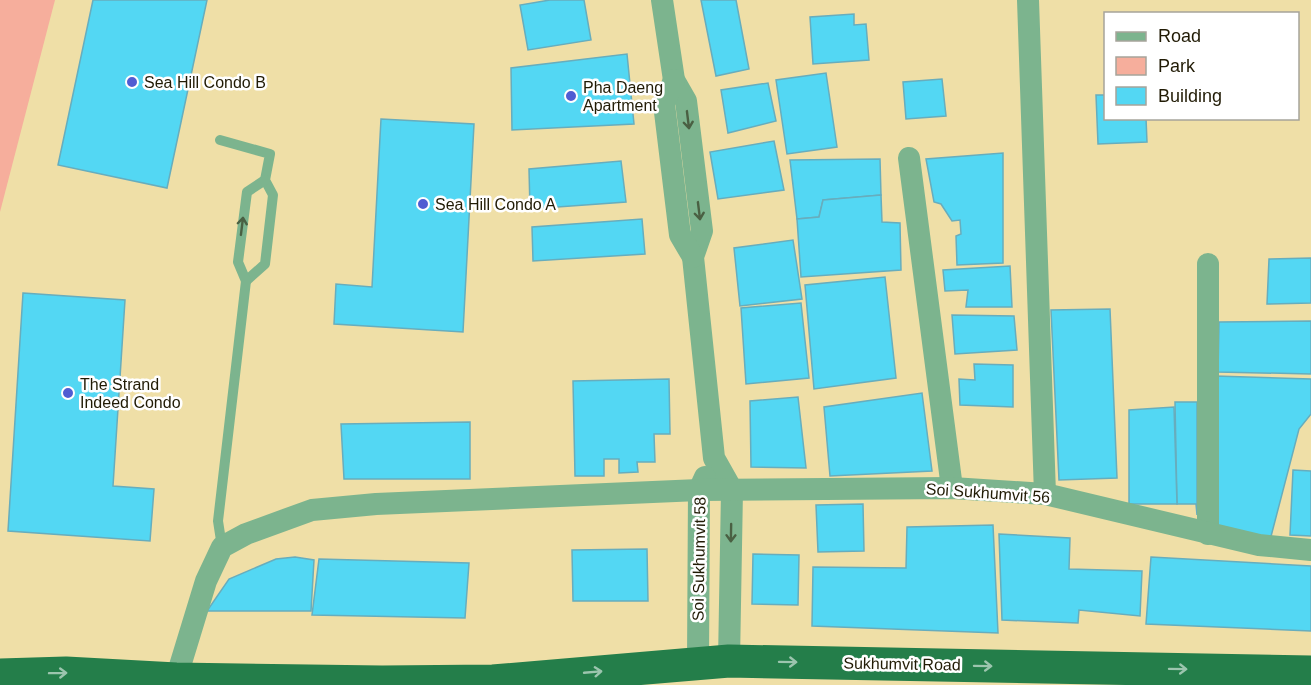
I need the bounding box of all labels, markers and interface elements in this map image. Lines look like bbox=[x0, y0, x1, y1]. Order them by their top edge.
legend bbox=[1104, 12, 1299, 120]
text: Road bbox=[1158, 26, 1201, 46]
text: Park bbox=[1158, 56, 1196, 76]
place label: Sea Hill Condo B bbox=[144, 74, 266, 91]
marker: Sea Hill Condo B bbox=[125, 75, 139, 89]
place label: Pha Daeng Apartment bbox=[583, 79, 663, 114]
text: Building bbox=[1158, 86, 1222, 106]
marker: Pha Daeng Apartment bbox=[564, 89, 578, 103]
one-way arrow bbox=[683, 110, 694, 130]
place label: Sea Hill Condo A bbox=[435, 196, 556, 213]
marker: Sea Hill Condo A bbox=[416, 197, 430, 211]
one-way arrow bbox=[694, 201, 705, 220]
one-way arrow bbox=[237, 217, 248, 237]
place label: The Strand Indeed Condo bbox=[80, 376, 181, 411]
marker: The Strand Indeed Condo bbox=[61, 386, 75, 400]
street label: Soi Sukhumvit 56 bbox=[925, 480, 1051, 506]
street label: Soi Sukhumvit 58 bbox=[689, 497, 709, 621]
one-way arrow bbox=[725, 522, 737, 542]
street label: Sukhumvit Road bbox=[843, 654, 961, 674]
one-way arrow bbox=[777, 656, 797, 668]
one-way arrow bbox=[972, 660, 992, 671]
one-way arrow bbox=[1167, 663, 1187, 675]
one-way arrow bbox=[583, 666, 603, 677]
one-way arrow bbox=[48, 667, 68, 679]

